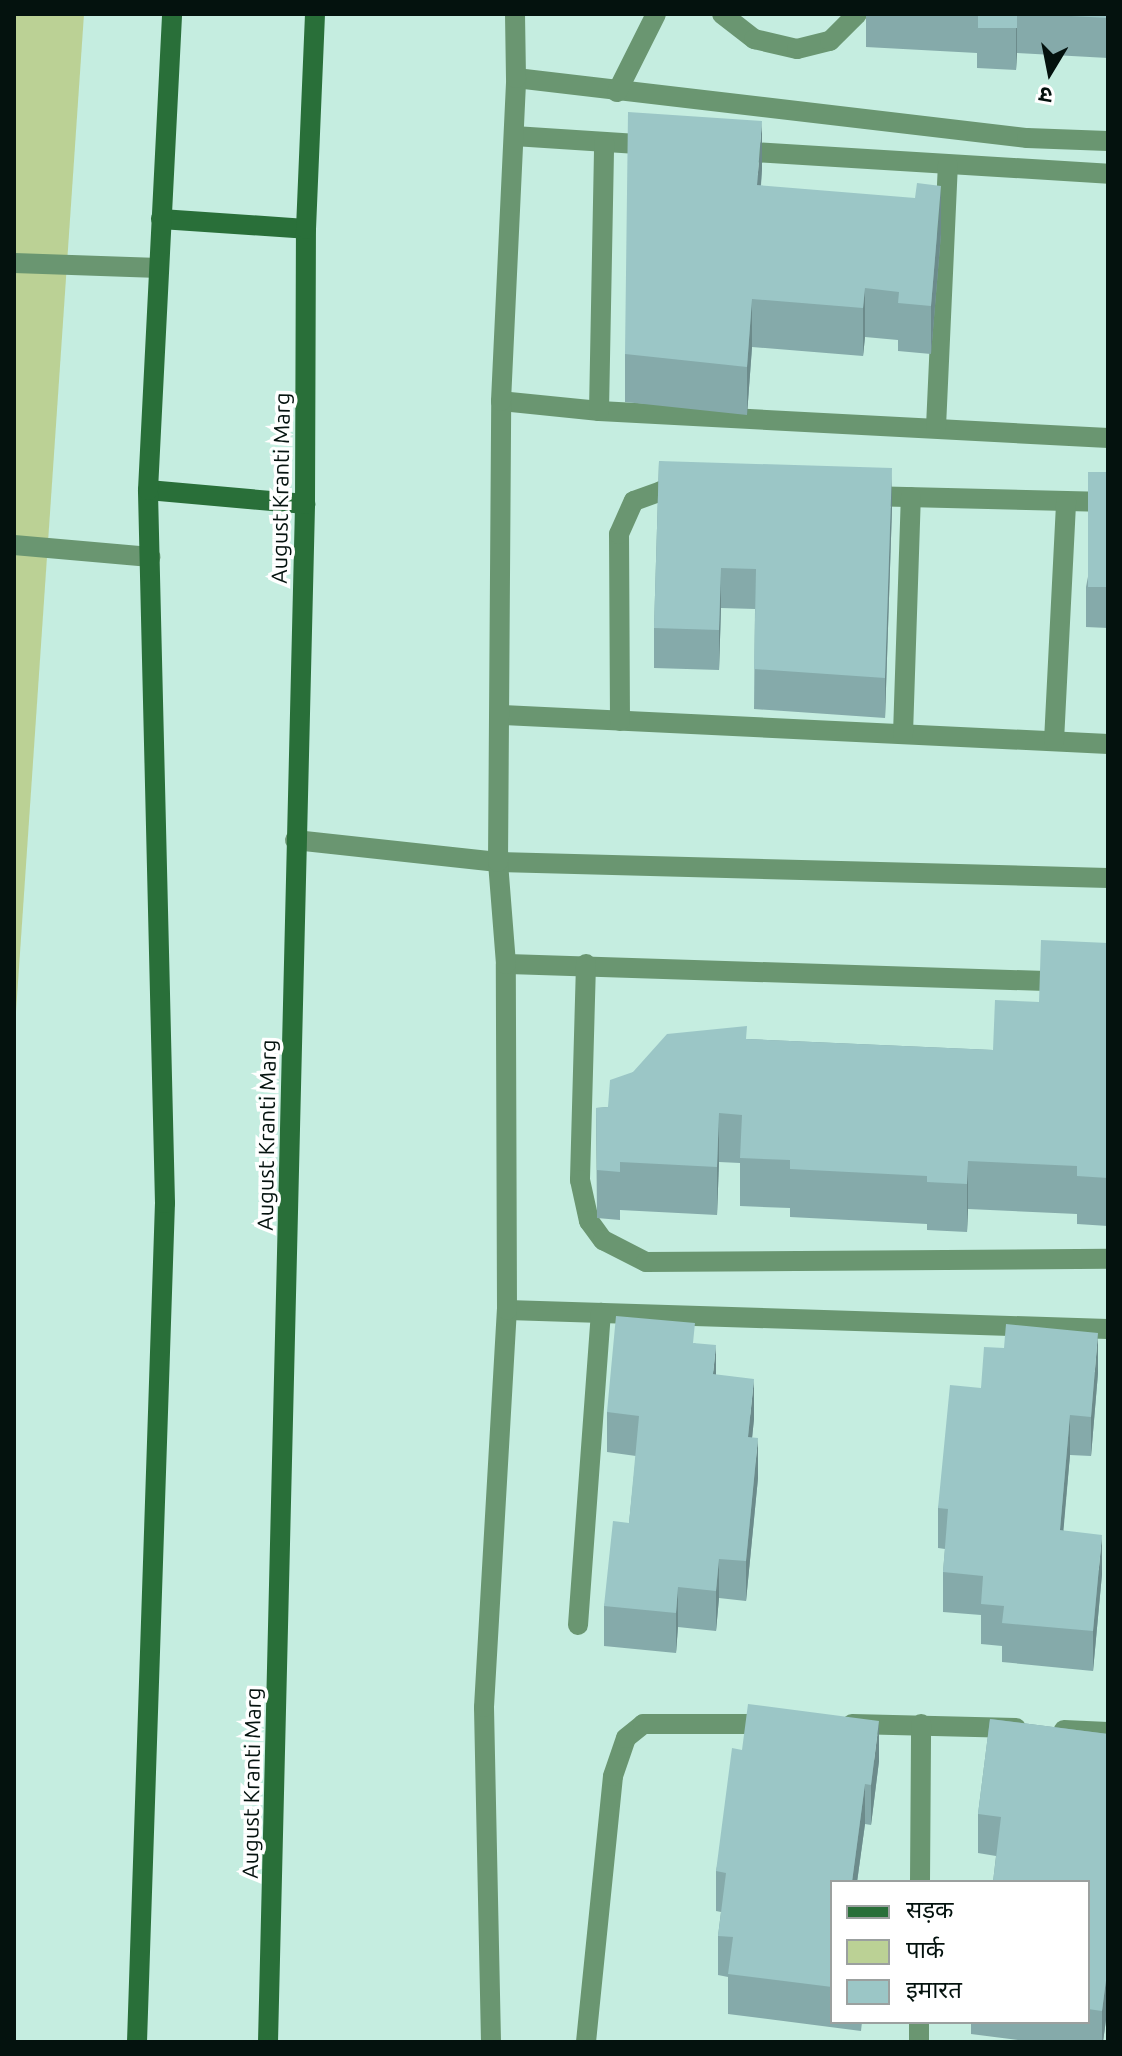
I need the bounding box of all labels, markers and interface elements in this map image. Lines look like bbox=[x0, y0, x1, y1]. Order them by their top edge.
north arrow bbox=[1010, 32, 1090, 112]
text: उ bbox=[1037, 83, 1054, 110]
street label: August Kranti Marg bbox=[265, 392, 295, 584]
street label: August Kranti Marg bbox=[251, 1039, 281, 1231]
street label: August Kranti Marg bbox=[236, 1687, 266, 1879]
legend bbox=[830, 1880, 1090, 2024]
text: सड़क bbox=[906, 1896, 954, 1923]
text: पार्क bbox=[906, 1936, 944, 1963]
text: इमारत bbox=[906, 1976, 962, 2003]

